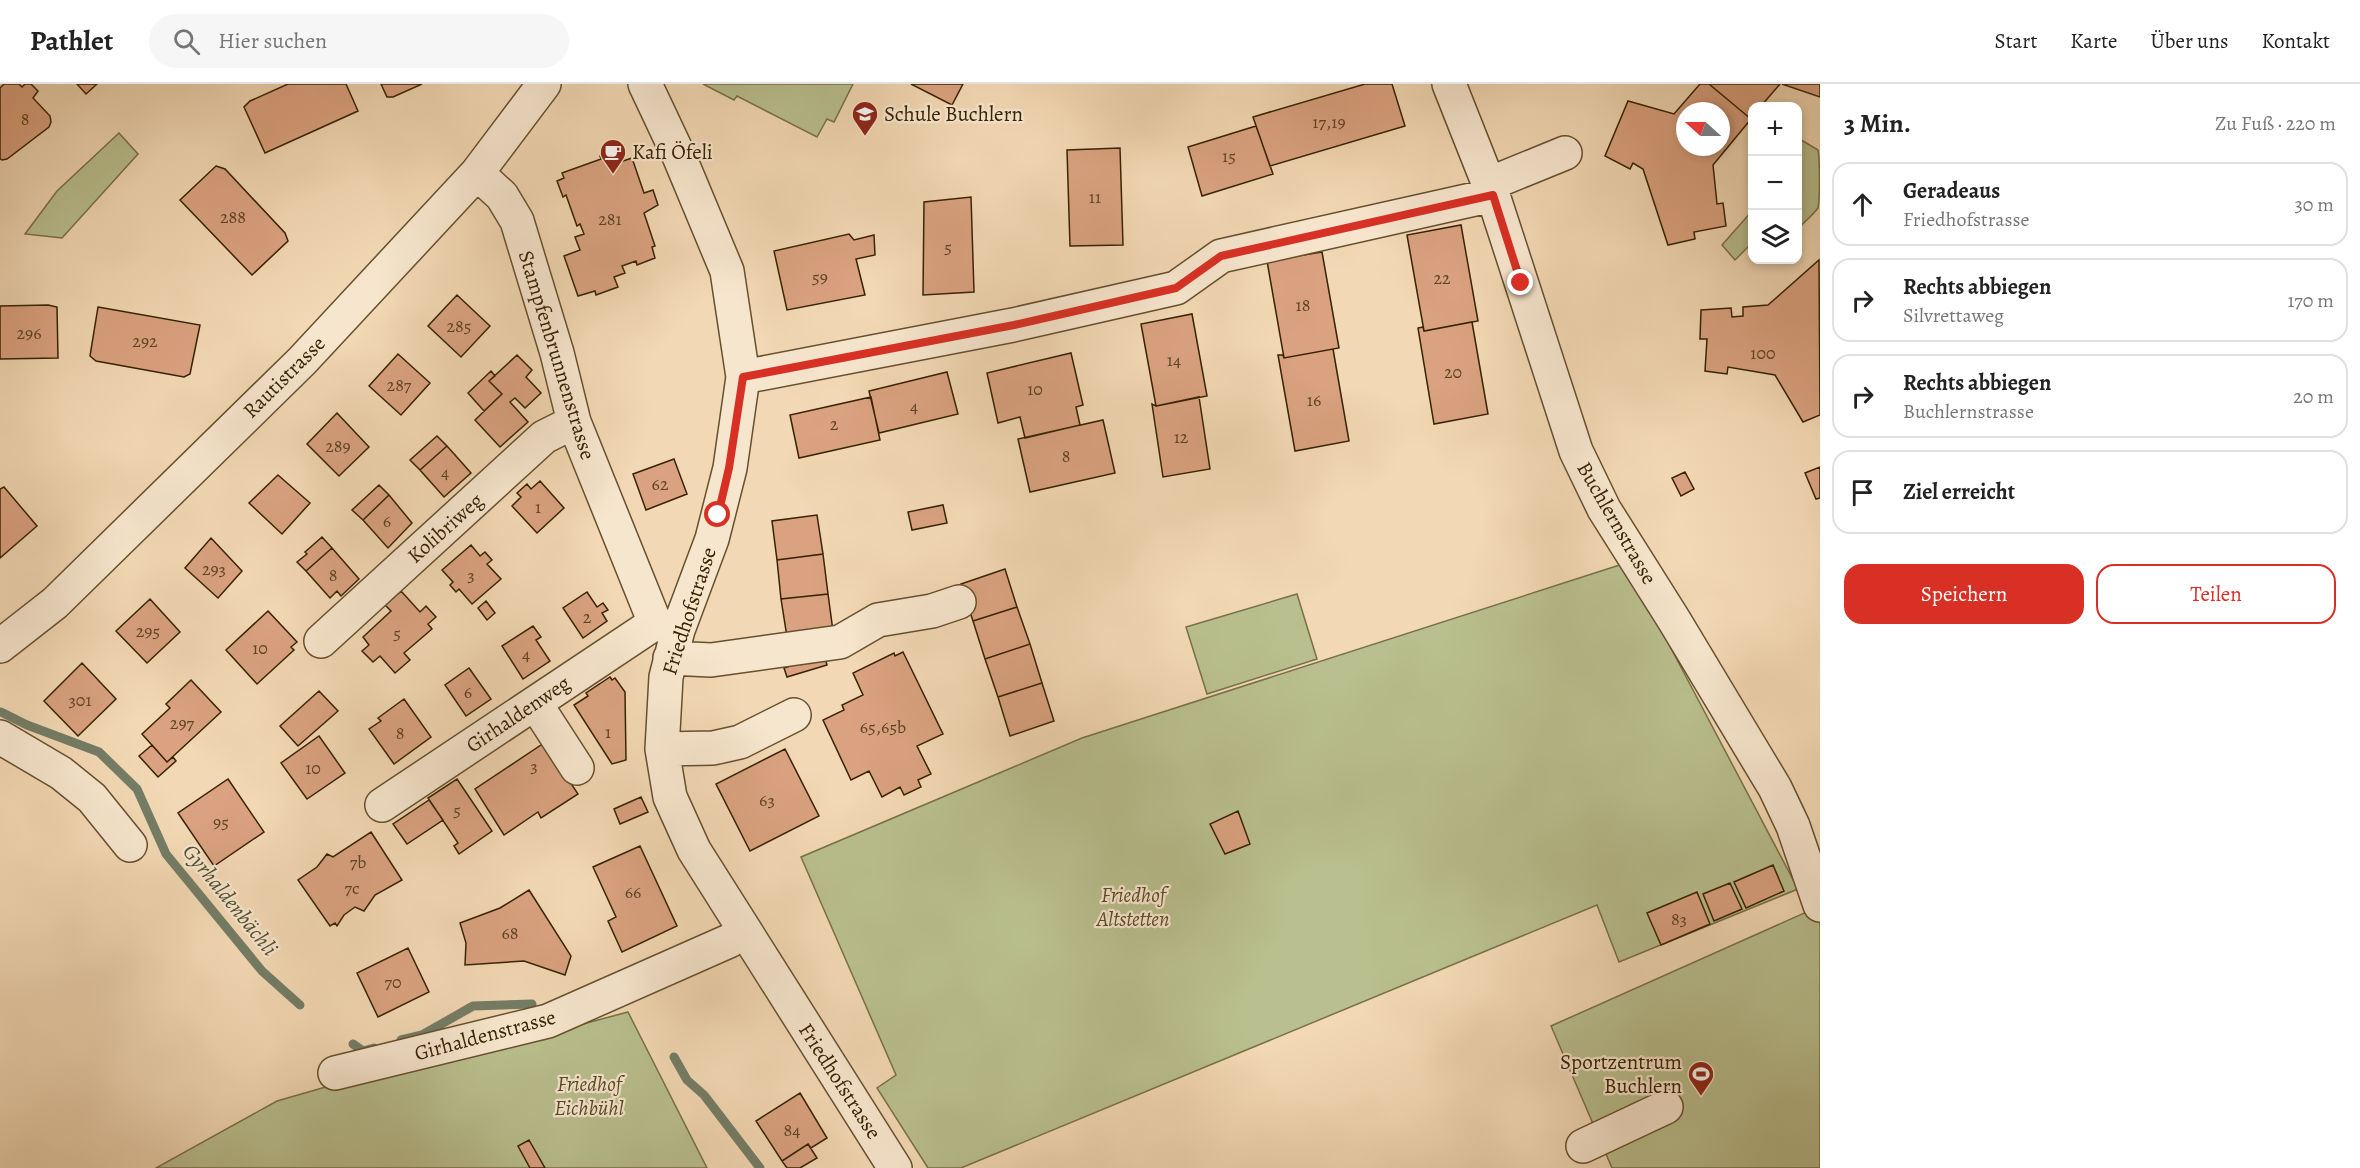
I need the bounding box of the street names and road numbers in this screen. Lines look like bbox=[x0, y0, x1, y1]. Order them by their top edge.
street label: Stampfenbrunnenstrasse bbox=[512, 247, 602, 463]
street label: Rautistrasse bbox=[237, 330, 331, 424]
street label: Buchlernstrasse bbox=[1571, 457, 1663, 589]
street label: Kolibriweg bbox=[401, 486, 489, 569]
street label: Friedhofstrasse bbox=[655, 543, 723, 679]
street label: Girhaldenweg bbox=[461, 669, 576, 759]
street label: Girhaldenstrasse bbox=[411, 1003, 559, 1067]
street label: Friedhofstrasse bbox=[792, 1018, 888, 1144]

